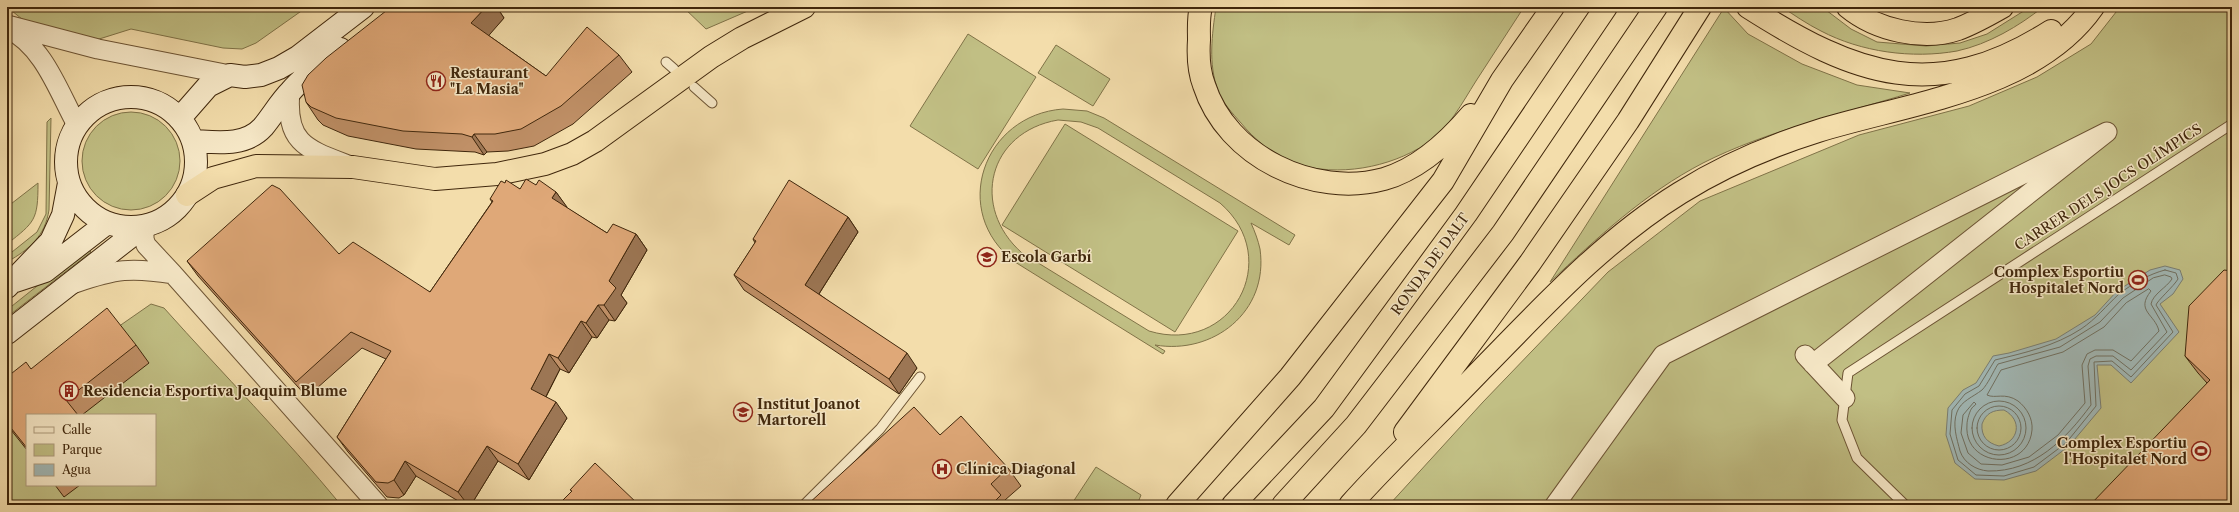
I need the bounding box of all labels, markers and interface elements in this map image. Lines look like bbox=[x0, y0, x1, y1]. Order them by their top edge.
place label: Restaurant "La Masia" bbox=[450, 64, 529, 98]
restaurant icon: Restaurant "La Masia" bbox=[425, 70, 447, 92]
street label: CARRER DELS JOCS OLÍMPICS bbox=[2010, 119, 2205, 254]
street label: RONDA DE DALT bbox=[1387, 209, 1473, 319]
school or university icon: Escola Garbí bbox=[976, 246, 998, 268]
place label: Escola Garbí bbox=[1001, 248, 1092, 266]
place label: Complex Esportiu Hospitalet Nord bbox=[1994, 263, 2125, 297]
sports icon: Complex Esportiu Hospitalet Nord bbox=[2127, 269, 2149, 291]
building icon: Residencia Esportiva Joaquim Blume bbox=[58, 380, 80, 402]
place label: Residencia Esportiva Joaquim Blume bbox=[83, 382, 347, 400]
place label: Institut Joanot Martorell bbox=[757, 395, 860, 429]
school or university icon: Institut Joanot Martorell bbox=[732, 401, 754, 423]
legend bbox=[26, 414, 156, 486]
text: Calle bbox=[62, 422, 92, 437]
place label: Complex Esportiu l'Hospitalet Nord bbox=[2057, 434, 2188, 468]
sports icon: Complex Esportiu l'Hospitalet Nord bbox=[2190, 440, 2212, 462]
text: Parque bbox=[62, 442, 103, 457]
hospital icon: Clínica Diagonal bbox=[931, 458, 953, 480]
place label: Clínica Diagonal bbox=[956, 460, 1076, 478]
text: Agua bbox=[61, 462, 92, 477]

